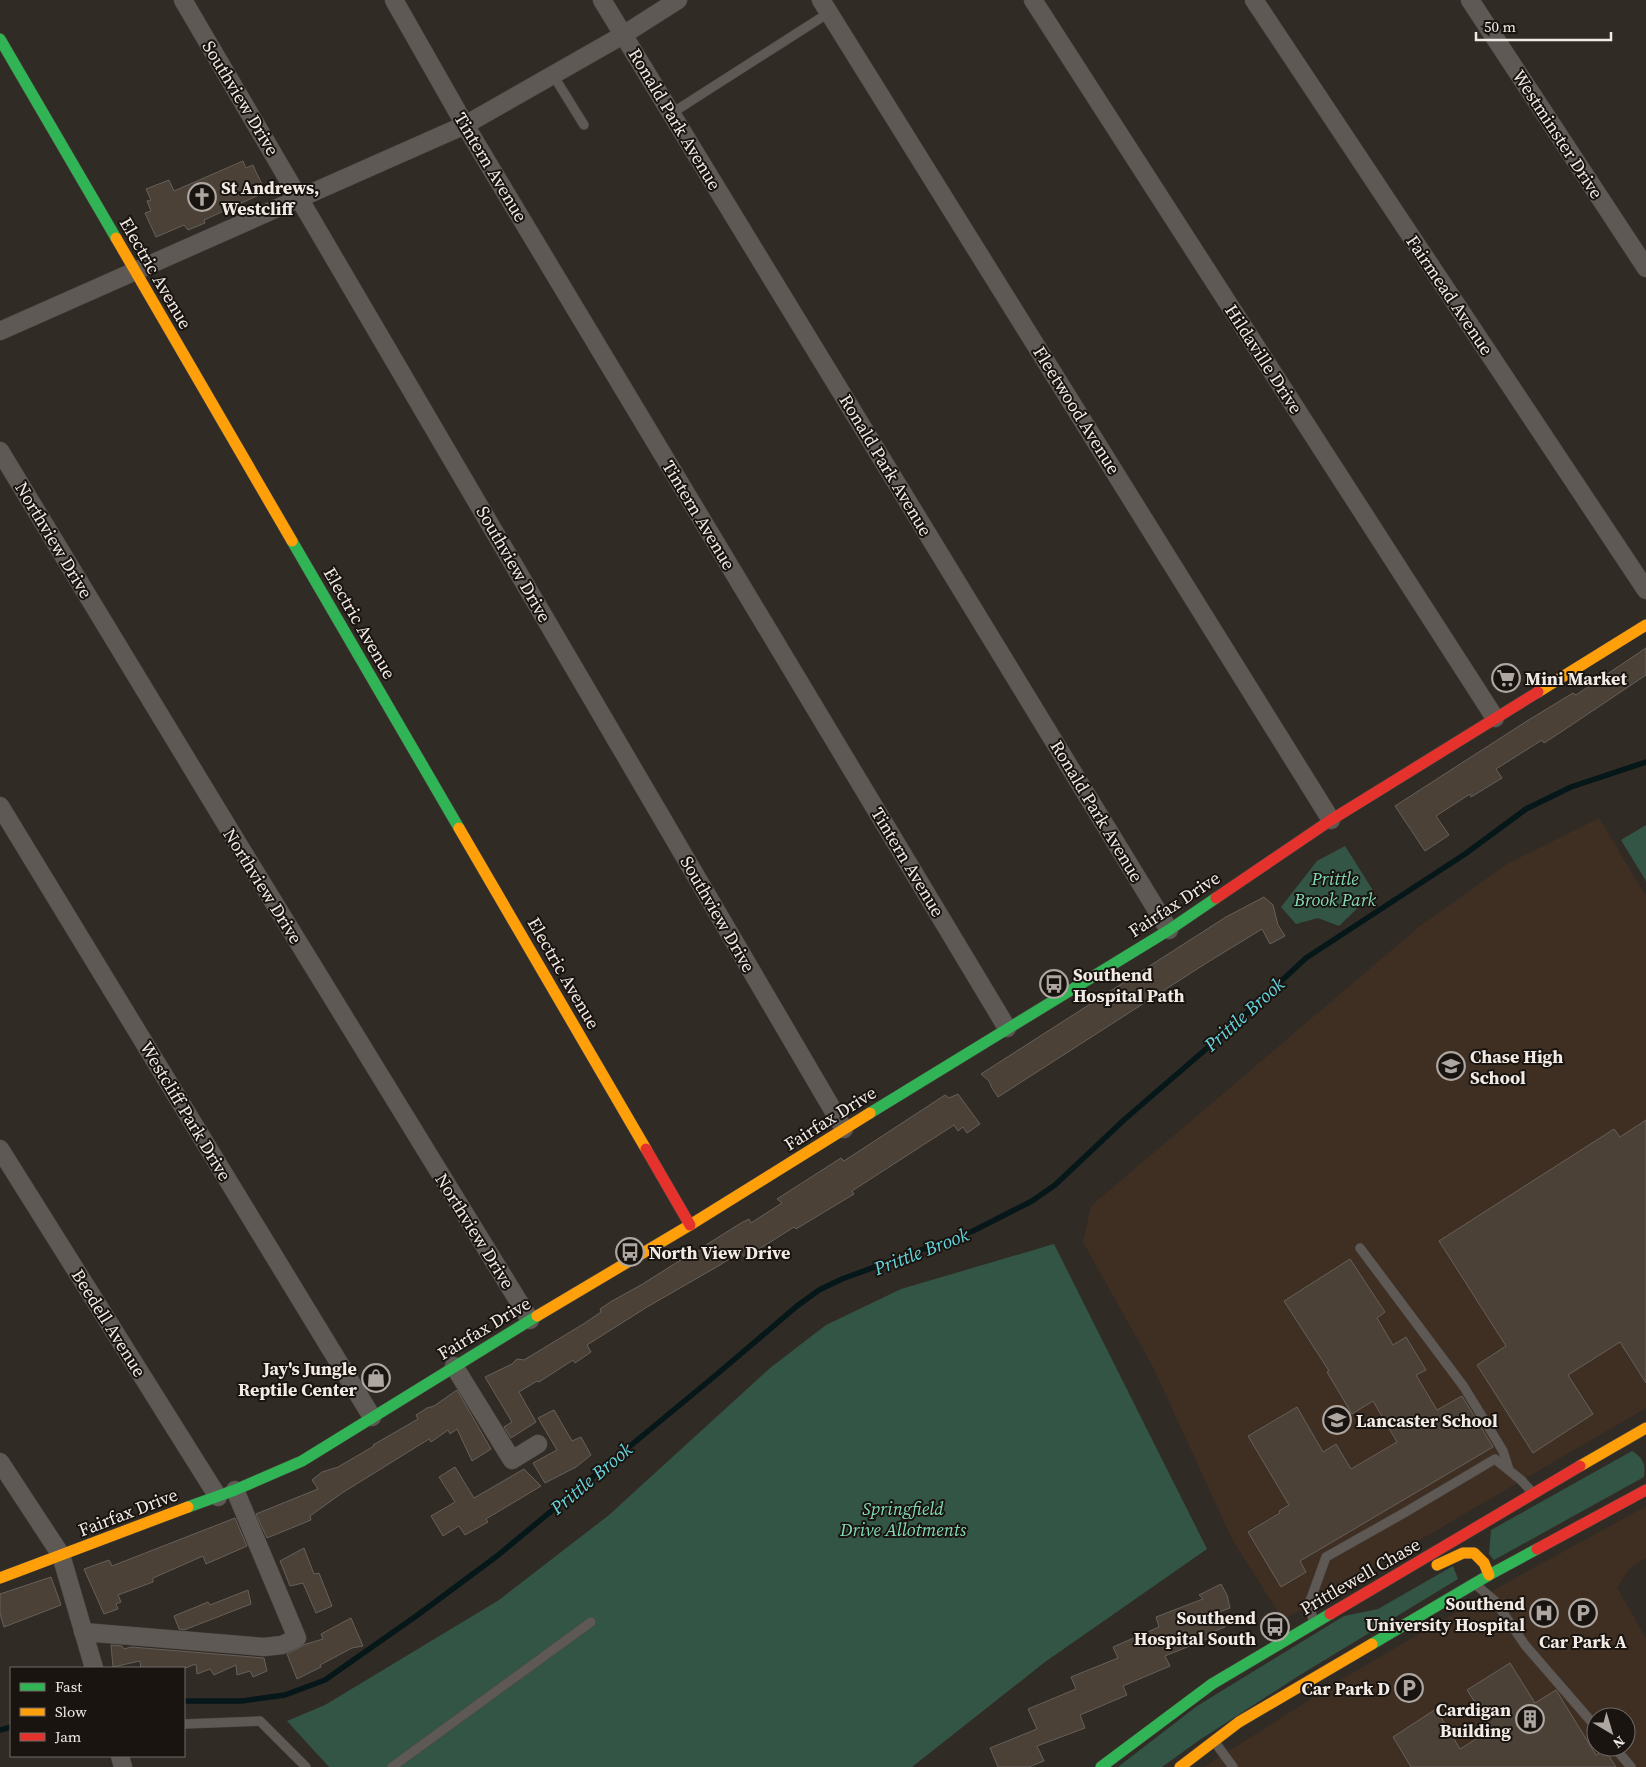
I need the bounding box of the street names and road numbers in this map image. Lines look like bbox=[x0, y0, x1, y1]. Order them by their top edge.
street label: Southview Drive bbox=[197, 36, 285, 160]
street label: Ronald Park Avenue bbox=[623, 43, 727, 195]
street label: Westminster Drive bbox=[1507, 65, 1609, 203]
street label: Tintern Avenue bbox=[448, 107, 534, 227]
street label: Electric Avenue bbox=[114, 213, 198, 333]
street label: Fairmead Avenue bbox=[1401, 230, 1499, 360]
street label: Hildaville Drive bbox=[1219, 299, 1309, 419]
street label: Fleetwood Avenue bbox=[1027, 341, 1127, 479]
street label: Ronald Park Avenue bbox=[834, 389, 938, 541]
street label: Tintern Avenue bbox=[656, 455, 742, 575]
street label: Northview Drive bbox=[9, 477, 99, 603]
street label: Southview Drive bbox=[471, 501, 557, 627]
street label: Electric Avenue bbox=[318, 563, 402, 683]
street label: Ronald Park Avenue bbox=[1045, 735, 1149, 887]
street label: Tintern Avenue bbox=[865, 802, 951, 922]
street label: Northview Drive bbox=[217, 823, 309, 949]
street label: Southview Drive bbox=[675, 851, 761, 977]
street label: Fairfax Drive bbox=[1123, 865, 1225, 943]
street label: Electric Avenue bbox=[522, 913, 606, 1033]
street label: Westcliff Park Drive bbox=[134, 1037, 238, 1185]
street label: Fairfax Drive bbox=[779, 1080, 881, 1156]
street label: Northview Drive bbox=[429, 1168, 521, 1294]
street label: Beedell Avenue bbox=[66, 1264, 152, 1382]
street label: Fairfax Drive bbox=[433, 1290, 535, 1366]
street label: Fairfax Drive bbox=[75, 1482, 181, 1542]
street label: Prittlewell Chase bbox=[1295, 1531, 1425, 1621]

